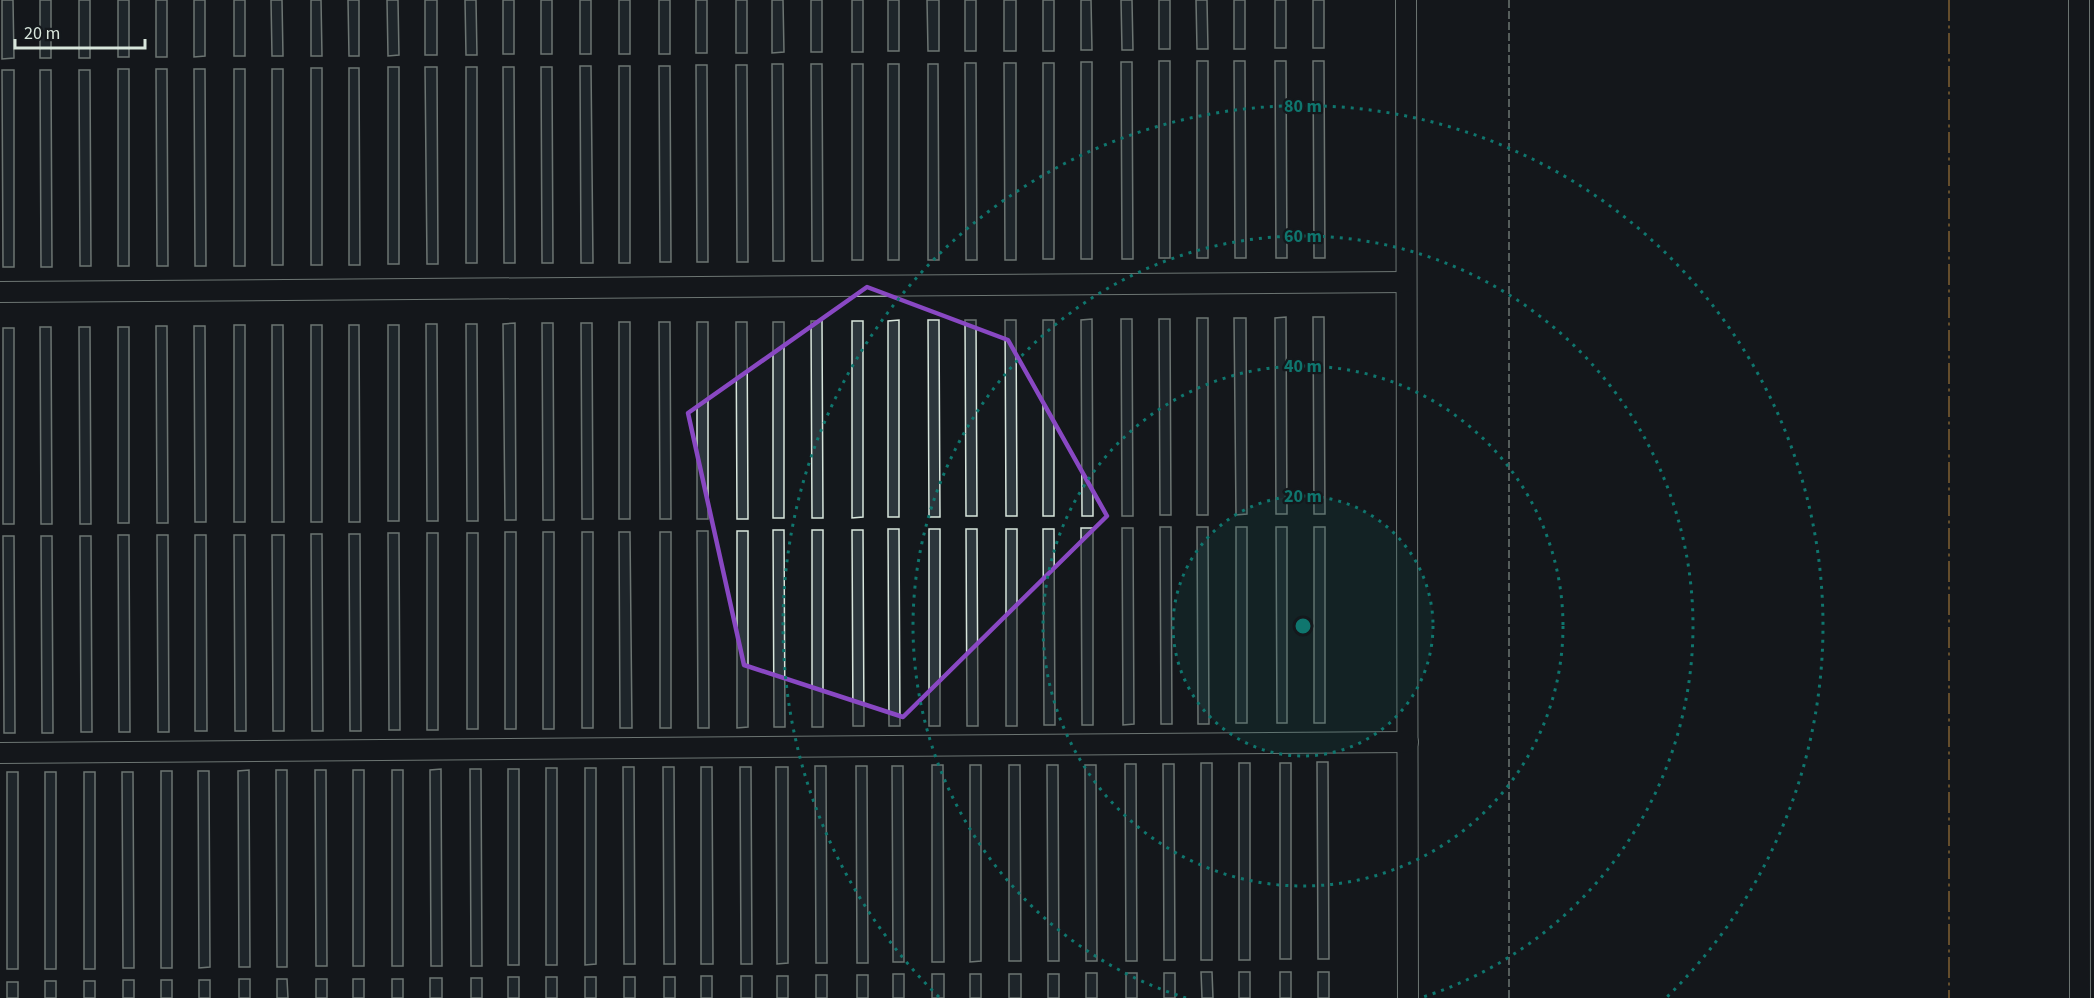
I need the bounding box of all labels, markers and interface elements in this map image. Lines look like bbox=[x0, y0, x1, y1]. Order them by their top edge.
scale bar bbox=[15, 12, 146, 50]
text: 20 m bbox=[24, 21, 60, 46]
text: 80 m bbox=[1284, 94, 1322, 119]
text: 60 m bbox=[1284, 224, 1322, 249]
text: 40 m bbox=[1284, 354, 1322, 379]
text: 20 m bbox=[1284, 484, 1322, 509]
centre of rings bbox=[1293, 616, 1313, 636]

